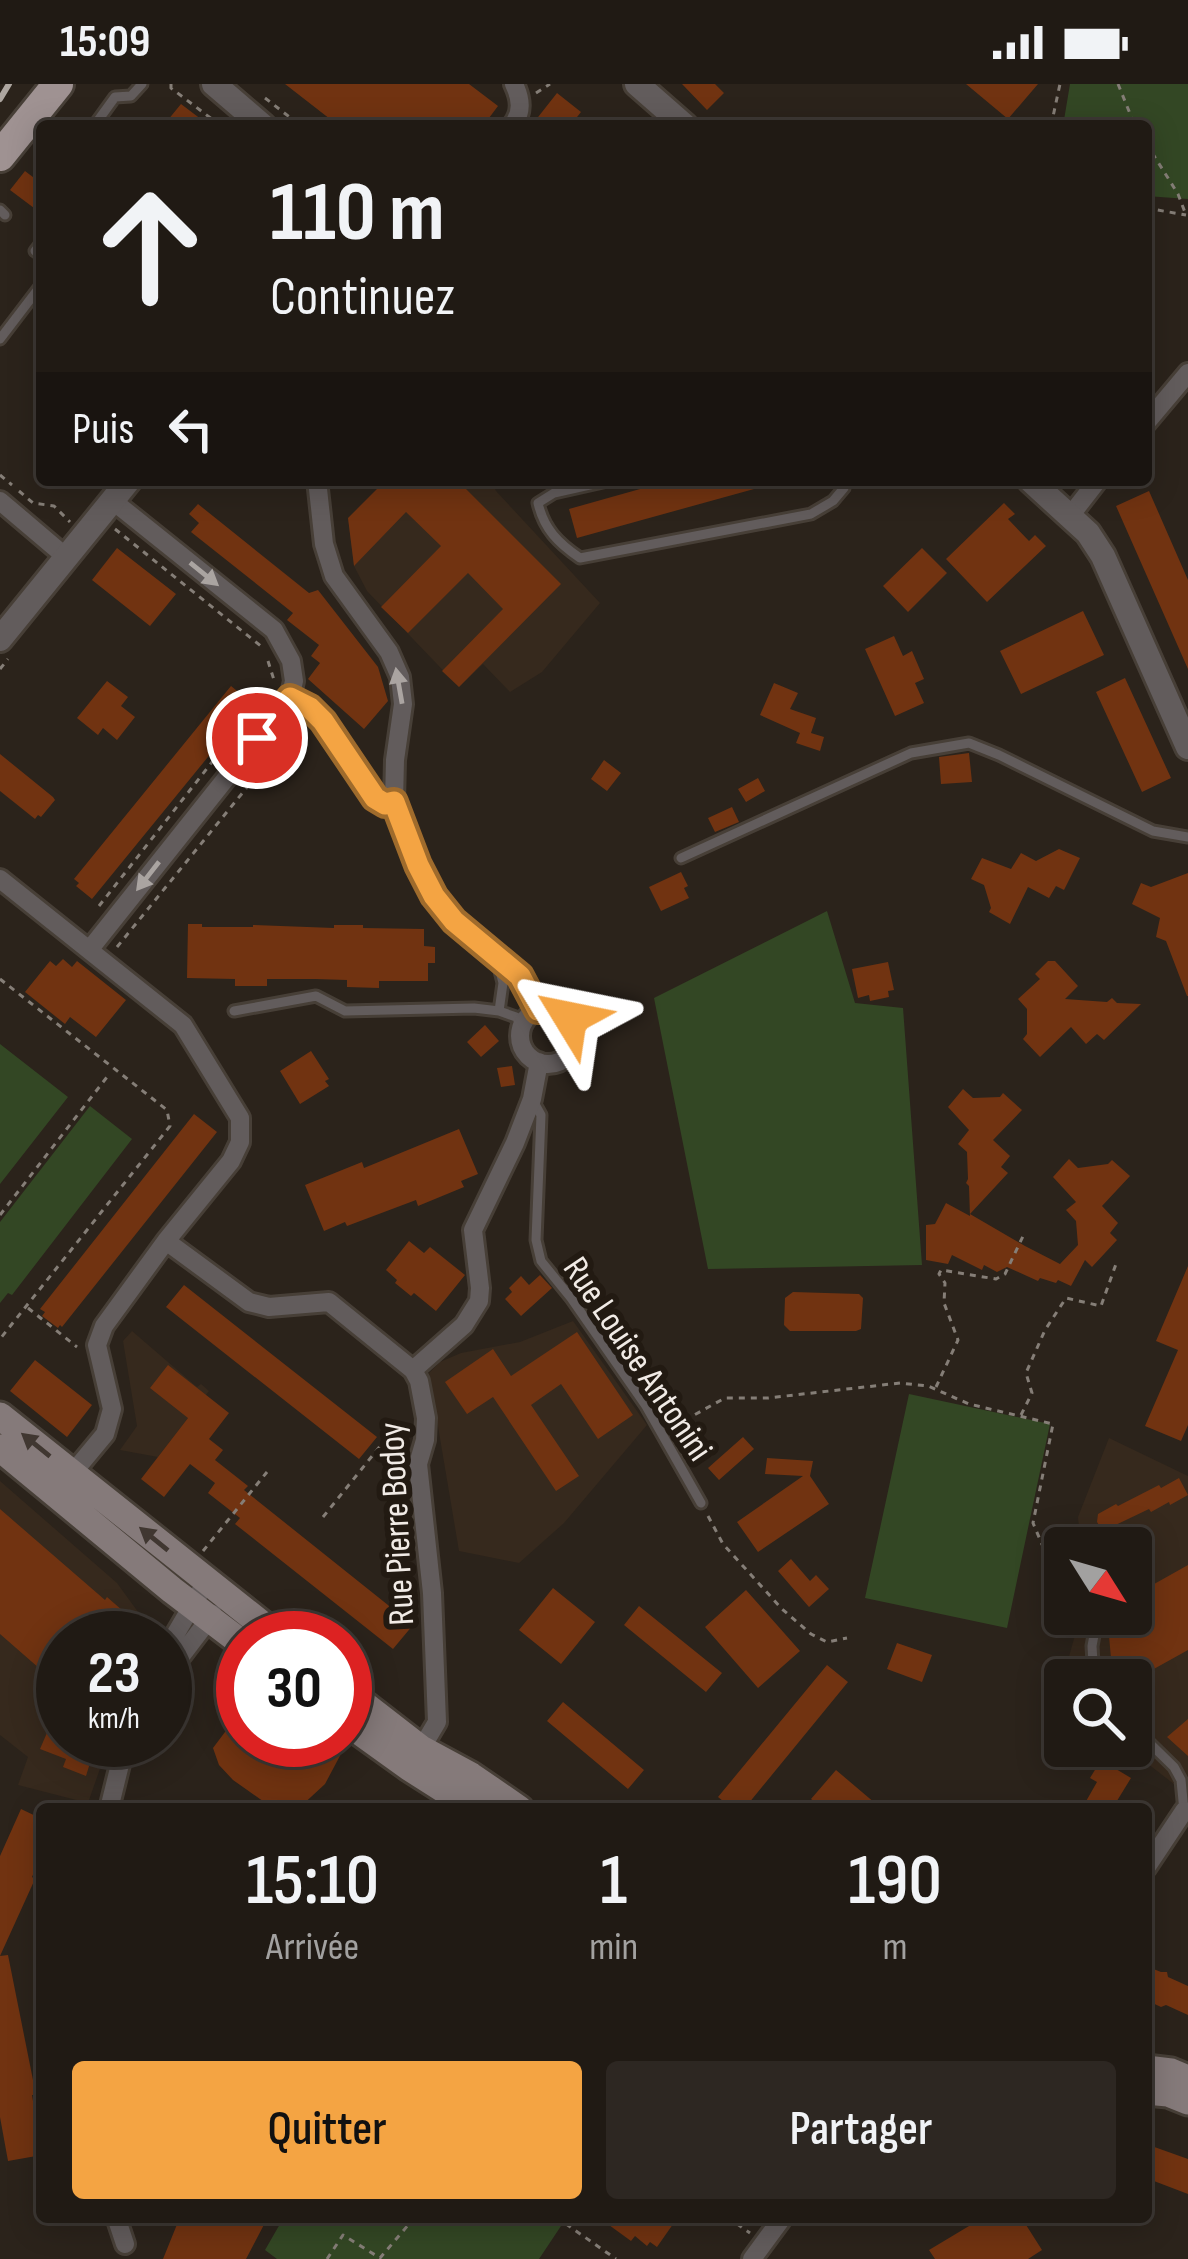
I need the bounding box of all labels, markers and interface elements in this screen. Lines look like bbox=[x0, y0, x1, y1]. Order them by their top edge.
text: 15:09 bbox=[60, 15, 150, 70]
text: 110 m bbox=[270, 163, 445, 264]
icon: ahead bbox=[72, 168, 228, 324]
text: Continuez bbox=[270, 265, 455, 330]
icon: left bbox=[158, 396, 224, 462]
text: Puis bbox=[72, 402, 134, 457]
one-way arrow bbox=[189, 561, 220, 586]
one-way arrow bbox=[389, 667, 407, 705]
pin bbox=[206, 687, 308, 789]
icon: arrive bbox=[224, 705, 290, 771]
one-way arrow bbox=[136, 860, 161, 891]
position arrow bbox=[507, 955, 633, 1081]
street label: Rue Louise Antonini bbox=[553, 1249, 721, 1469]
street label: Rue Pierre Bodoy bbox=[371, 1421, 424, 1626]
one-way arrow bbox=[21, 1432, 52, 1458]
one-way arrow bbox=[139, 1527, 170, 1552]
north arrow bbox=[1044, 1527, 1152, 1635]
map controls bbox=[1044, 1527, 1152, 1767]
speed limit sign: 30 bbox=[216, 1611, 372, 1767]
text: 23 bbox=[87, 1638, 141, 1710]
button: search bbox=[1044, 1659, 1152, 1767]
text: km/h bbox=[88, 1701, 140, 1737]
text: 15:10 bbox=[246, 1838, 379, 1925]
text: 1 bbox=[600, 1838, 627, 1925]
text: 190 bbox=[848, 1838, 942, 1925]
text: Arrivée bbox=[266, 1924, 359, 1971]
text: min bbox=[589, 1924, 638, 1971]
text: m bbox=[883, 1924, 908, 1971]
button: Quitter bbox=[72, 2061, 582, 2199]
button: Partager bbox=[606, 2061, 1116, 2199]

